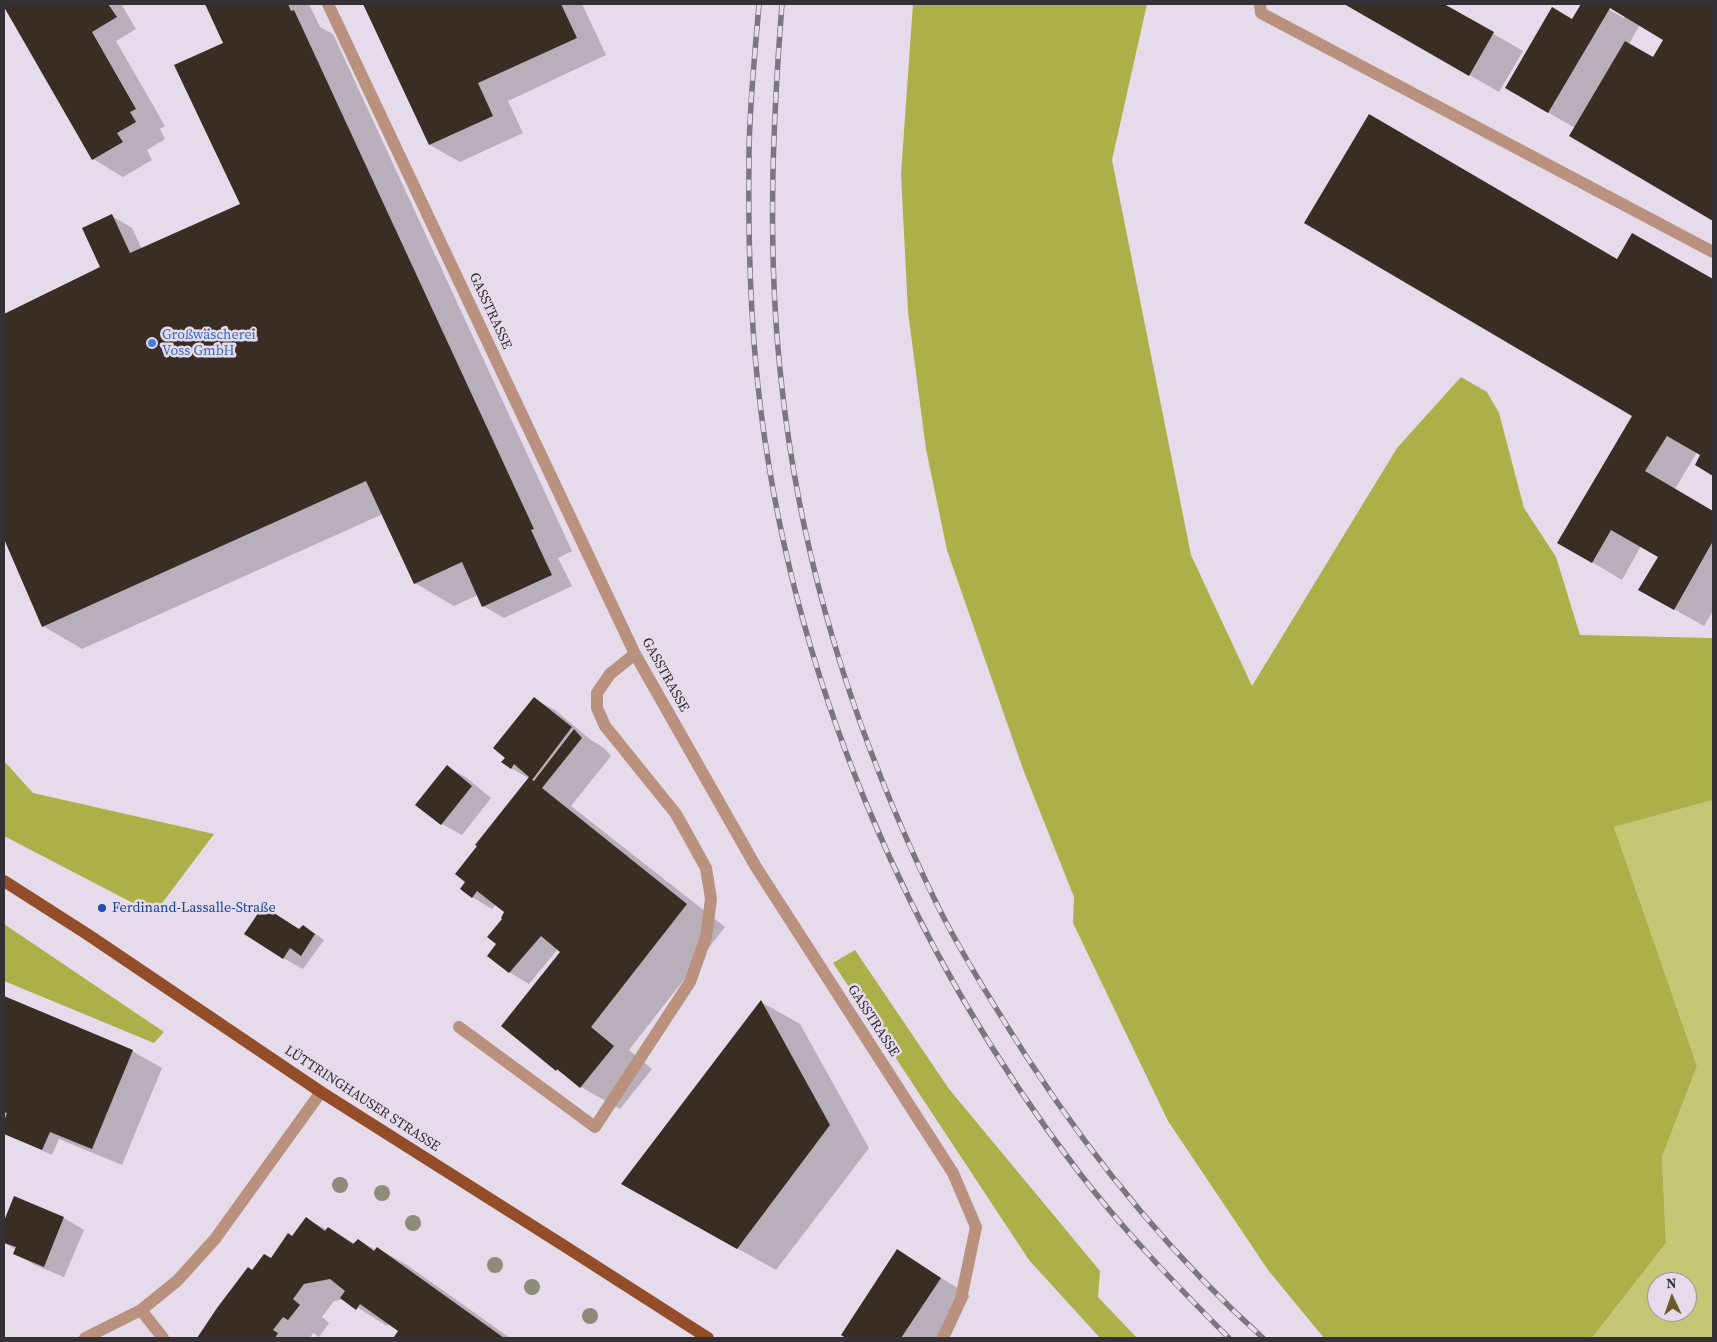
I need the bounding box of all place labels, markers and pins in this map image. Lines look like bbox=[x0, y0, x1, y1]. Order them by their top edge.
place label: Großwäscherei Voss GmbH bbox=[162, 327, 256, 360]
marker: Großwäscherei Voss GmbH bbox=[146, 337, 158, 349]
place label: Ferdinand-Lassalle-Straße bbox=[112, 900, 276, 916]
marker: Ferdinand-Lassalle-Straße bbox=[96, 902, 108, 914]

